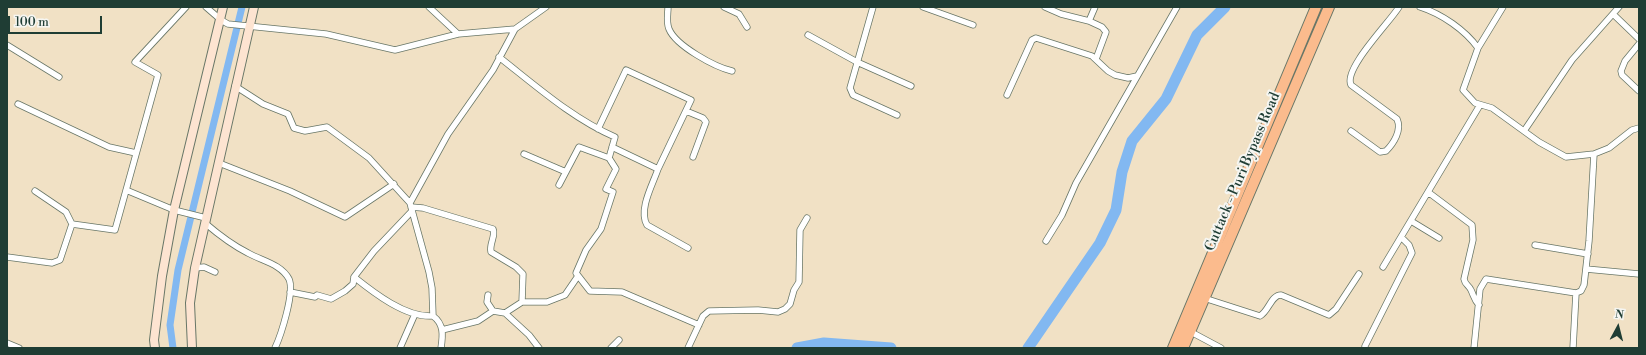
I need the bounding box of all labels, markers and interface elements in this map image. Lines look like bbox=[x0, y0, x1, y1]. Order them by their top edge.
scale bar bbox=[10, 8, 104, 34]
text: 100 m bbox=[15, 15, 49, 30]
street label: Cuttack - Puri Bypass Road bbox=[1202, 90, 1284, 254]
north arrow bbox=[1598, 307, 1638, 347]
text: N bbox=[1614, 308, 1625, 323]

